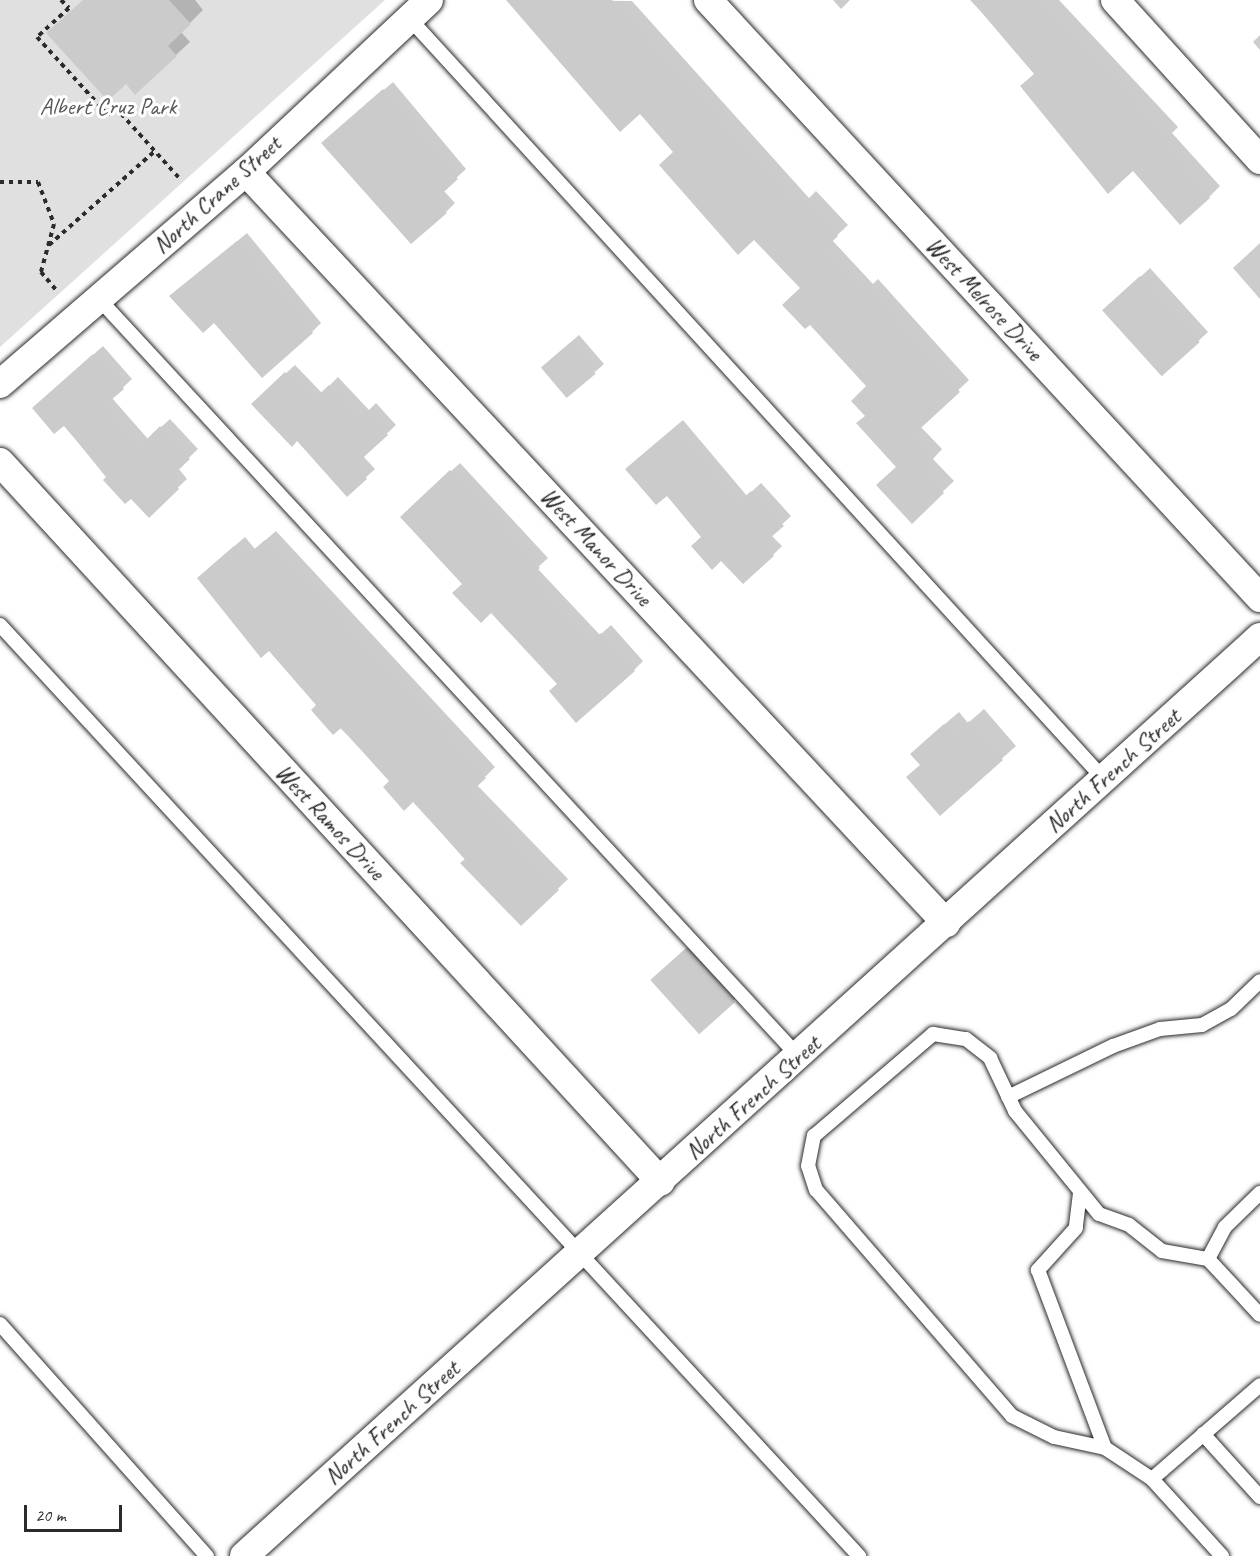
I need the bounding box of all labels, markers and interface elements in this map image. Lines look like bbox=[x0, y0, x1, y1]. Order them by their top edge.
park label: Albert Cruz Park bbox=[39, 93, 177, 121]
street label: North Crane Street bbox=[147, 130, 287, 260]
street label: West Melrose Drive bbox=[919, 231, 1049, 367]
street label: West Manor Drive bbox=[534, 482, 658, 612]
street label: North French Street bbox=[1039, 703, 1187, 839]
street label: West Ramos Drive bbox=[269, 758, 391, 886]
street label: North French Street bbox=[679, 1030, 827, 1166]
street label: North French Street bbox=[318, 1355, 466, 1491]
scale bar bbox=[27, 1493, 124, 1531]
text: 20 m bbox=[35, 1504, 66, 1526]

